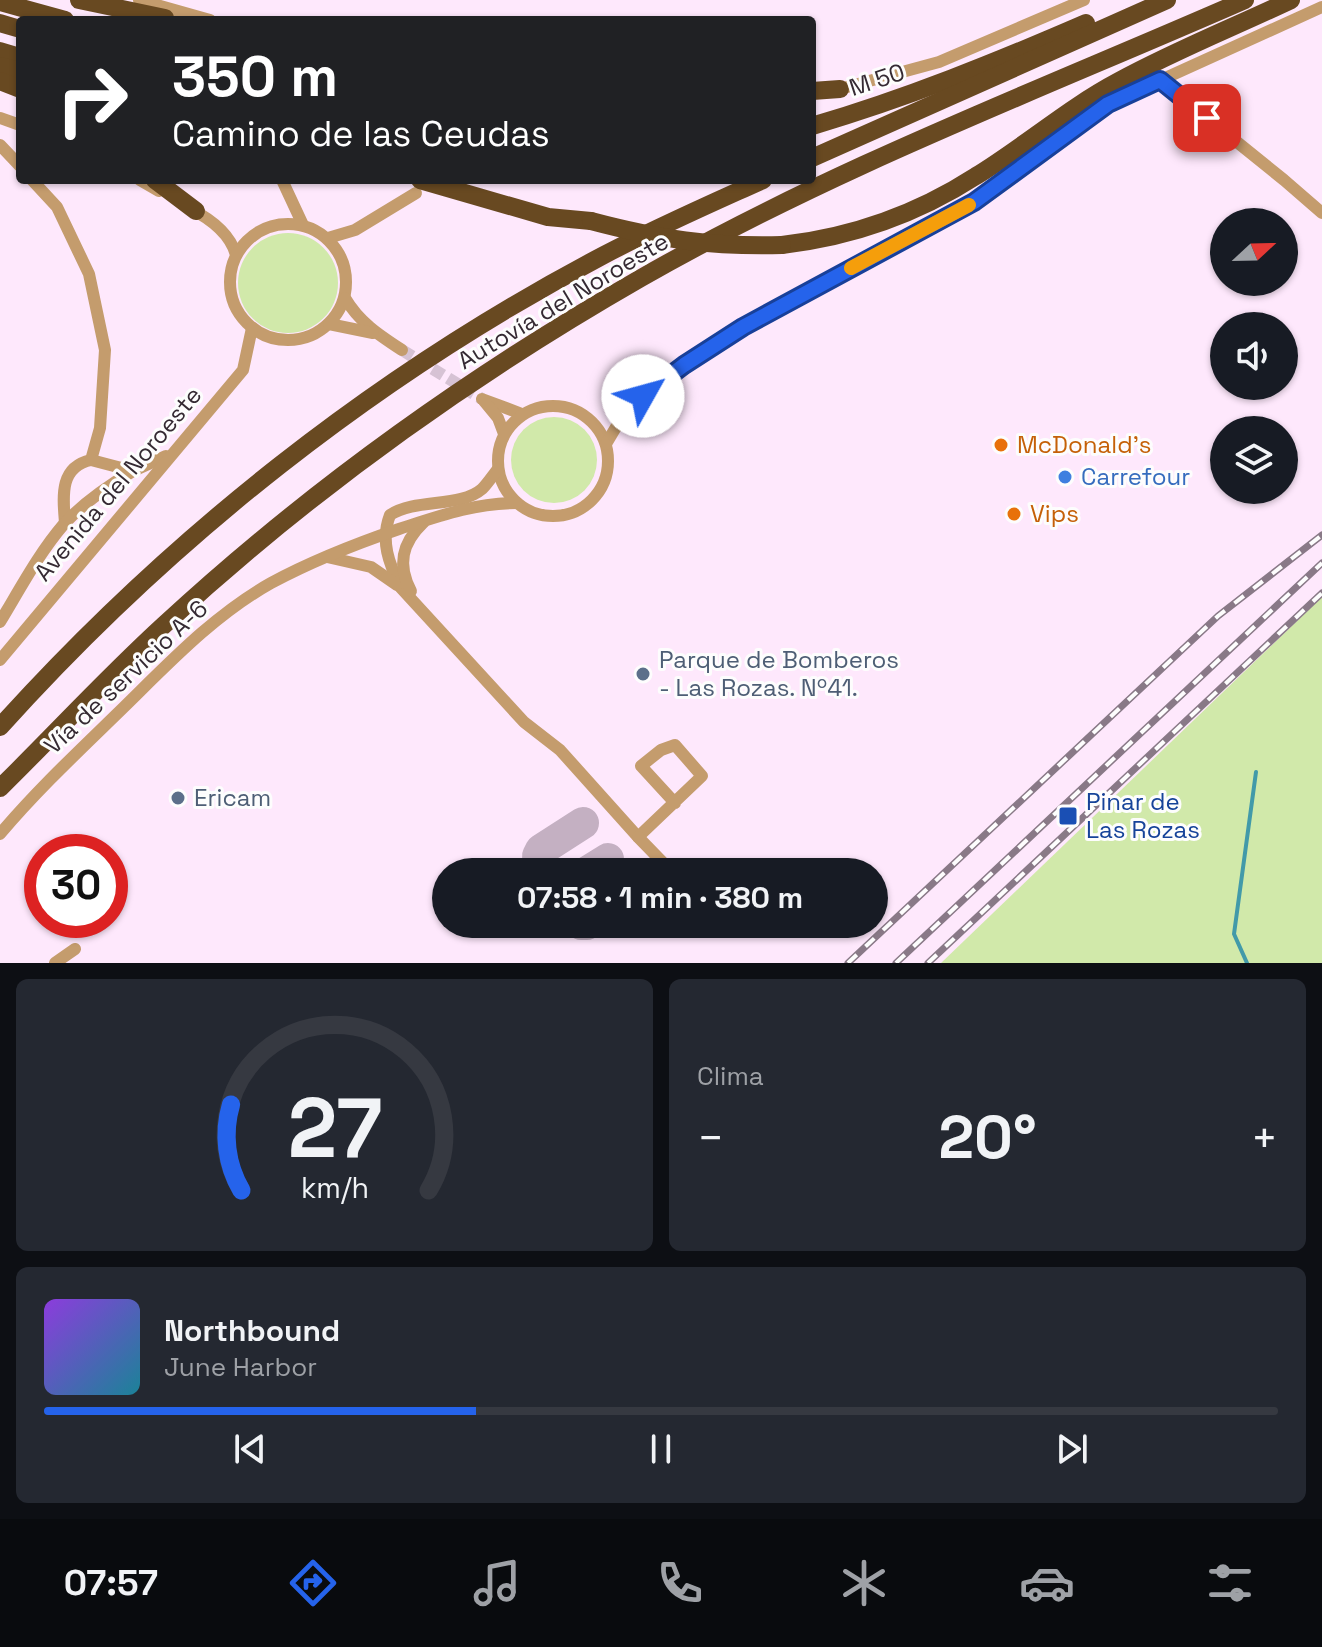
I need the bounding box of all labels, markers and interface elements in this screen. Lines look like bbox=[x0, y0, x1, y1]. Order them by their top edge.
text: 350 m bbox=[172, 41, 338, 112]
icon: right bbox=[40, 48, 144, 152]
street label: M 50 bbox=[845, 56, 909, 103]
pin bbox=[1173, 84, 1241, 152]
icon: arrive bbox=[1185, 96, 1229, 140]
text: Camino de las Ceudas bbox=[172, 111, 550, 157]
north arrow bbox=[1210, 208, 1298, 296]
map controls bbox=[1210, 208, 1298, 504]
street label: Autovía del Noroeste bbox=[452, 225, 674, 376]
button: sound bbox=[1210, 312, 1298, 400]
position arrow bbox=[601, 354, 685, 438]
street label: Avenida del Noroeste bbox=[27, 380, 208, 587]
button: layers bbox=[1210, 416, 1298, 504]
place label: McDonald's bbox=[1017, 429, 1151, 460]
marker: McDonald's bbox=[992, 436, 1010, 454]
place label: Carrefour bbox=[1081, 461, 1190, 492]
marker: Carrefour bbox=[1056, 468, 1074, 486]
place label: Vips bbox=[1030, 498, 1079, 529]
marker: Vips bbox=[1005, 505, 1023, 523]
street label: Vía de servicio A-6 bbox=[37, 593, 214, 760]
place label: Parque de Bomberos - Las Rozas. Nº41. bbox=[659, 644, 899, 703]
marker: Parque de Bomberos - Las Rozas. Nº41. bbox=[634, 665, 652, 683]
place label: Ericam bbox=[194, 782, 271, 813]
place label: Pinar de Las Rozas bbox=[1086, 786, 1200, 845]
marker: Ericam bbox=[169, 789, 187, 807]
marker: Pinar de Las Rozas bbox=[1057, 805, 1079, 827]
speed limit sign: 30 bbox=[24, 834, 128, 938]
text: 07:58 · 1 min · 380 m bbox=[517, 878, 803, 917]
text: Clima bbox=[697, 1059, 764, 1093]
text: 27 bbox=[287, 1075, 382, 1181]
text: 20° bbox=[938, 1099, 1037, 1176]
text: − bbox=[697, 1110, 724, 1166]
text: + bbox=[1251, 1110, 1278, 1166]
text: km/h bbox=[300, 1170, 369, 1206]
text: Northbound bbox=[164, 1311, 340, 1350]
text: June Harbor bbox=[164, 1350, 317, 1384]
icon: previous bbox=[228, 1427, 272, 1471]
icon: pause bbox=[639, 1427, 683, 1471]
icon: next bbox=[1050, 1427, 1094, 1471]
icon: directions bbox=[285, 1555, 341, 1611]
icon: music bbox=[469, 1555, 525, 1611]
icon: phone bbox=[652, 1555, 708, 1611]
icon: climate bbox=[836, 1555, 892, 1611]
icon: car bbox=[1019, 1555, 1075, 1611]
icon: filters bbox=[1202, 1555, 1258, 1611]
text: 07:57 bbox=[64, 1560, 158, 1606]

